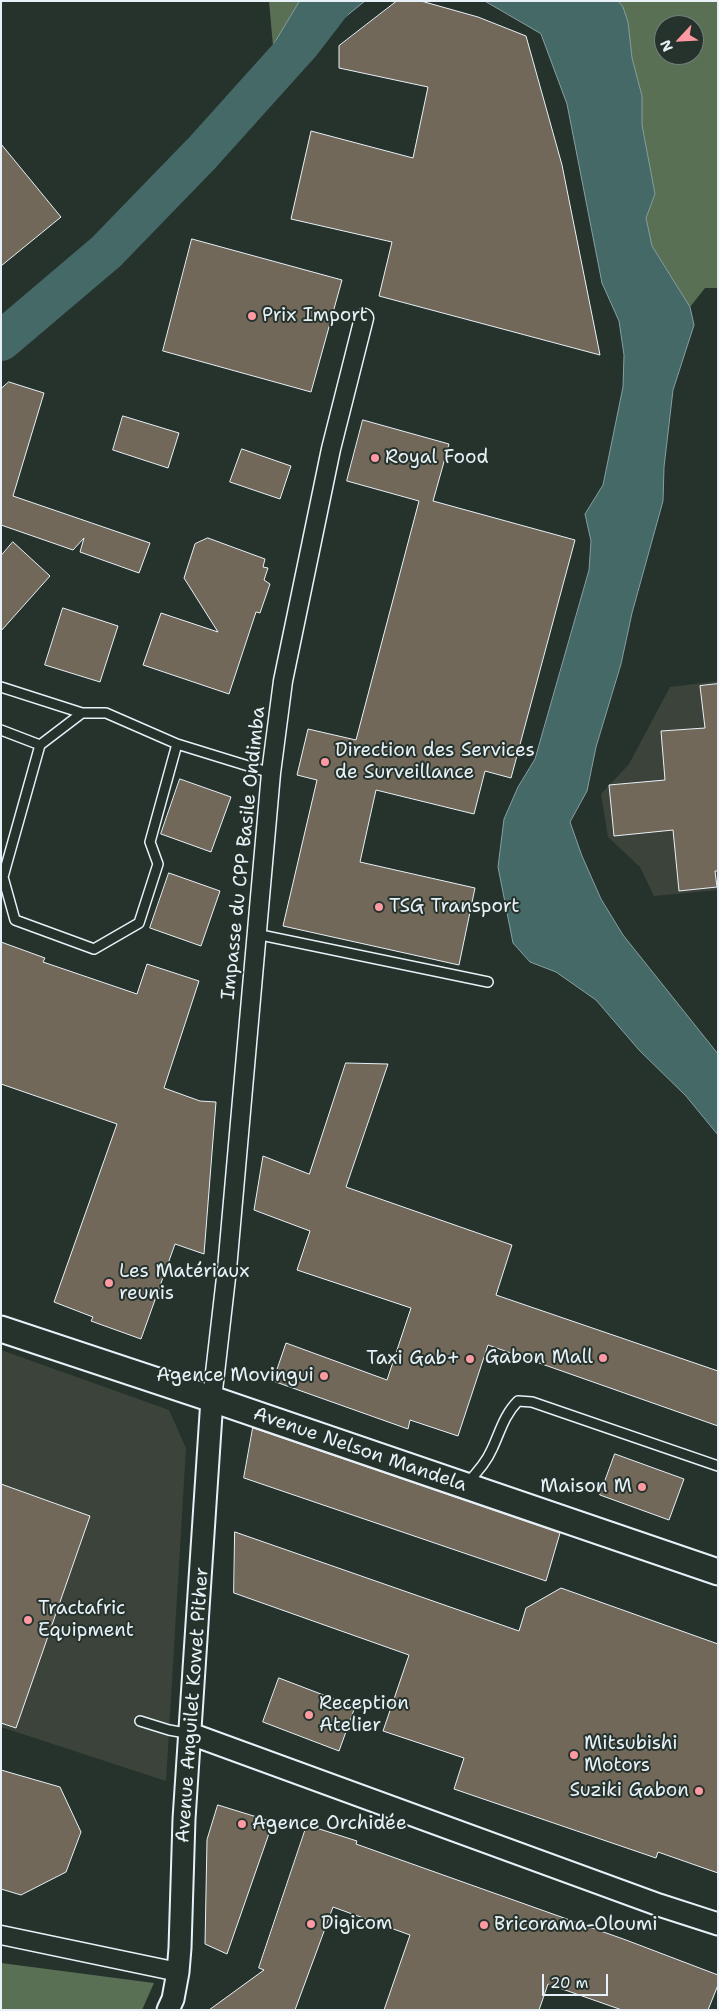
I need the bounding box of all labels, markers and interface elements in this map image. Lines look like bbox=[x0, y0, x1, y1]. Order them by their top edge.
north arrow bbox=[654, 15, 704, 65]
text: N bbox=[656, 37, 677, 55]
place label: Prix Import bbox=[262, 305, 368, 327]
marker: Prix Import bbox=[246, 310, 258, 322]
place label: Royal Food bbox=[385, 447, 489, 469]
marker: Royal Food bbox=[369, 452, 381, 464]
street label: Impasse du CPP Basile Ondimba bbox=[217, 705, 271, 1001]
place label: Direction des Services de Surveillance bbox=[335, 740, 535, 784]
marker: Direction des Services de Surveillance bbox=[319, 756, 331, 768]
place label: TSG Transport bbox=[389, 896, 520, 918]
marker: TSG Transport bbox=[373, 901, 385, 913]
place label: Les Matériaux reunis bbox=[119, 1261, 249, 1305]
marker: Les Matériaux reunis bbox=[103, 1277, 115, 1289]
place label: Gabon Mall bbox=[485, 1347, 593, 1369]
place label: Taxi Gab+ bbox=[366, 1348, 460, 1370]
marker: Gabon Mall bbox=[597, 1352, 609, 1364]
marker: Taxi Gab+ bbox=[464, 1353, 476, 1365]
place label: Agence Movingui bbox=[156, 1365, 314, 1387]
marker: Agence Movingui bbox=[318, 1370, 330, 1382]
street label: Avenue Nelson Mandela bbox=[250, 1403, 470, 1497]
place label: Maison M bbox=[540, 1476, 632, 1498]
marker: Maison M bbox=[636, 1481, 648, 1493]
street label: Avenue Anguilet Kowet Pither bbox=[172, 1566, 214, 1844]
place label: Tractafric Equipment bbox=[38, 1598, 134, 1642]
marker: Tractafric Equipment bbox=[22, 1614, 34, 1626]
place label: Reception Atelier bbox=[319, 1693, 409, 1737]
marker: Reception Atelier bbox=[303, 1709, 315, 1721]
place label: Mitsubishi Motors bbox=[584, 1733, 678, 1777]
marker: Mitsubishi Motors bbox=[568, 1749, 580, 1761]
place label: Suziki Gabon bbox=[570, 1780, 689, 1802]
marker: Suziki Gabon bbox=[693, 1785, 705, 1797]
place label: Agence Orchidée bbox=[252, 1813, 407, 1835]
marker: Agence Orchidée bbox=[236, 1818, 248, 1830]
place label: Digicom bbox=[321, 1913, 392, 1935]
place label: Bricorama-Oloumi bbox=[494, 1914, 658, 1936]
marker: Digicom bbox=[305, 1918, 317, 1930]
marker: Bricorama-Oloumi bbox=[478, 1919, 490, 1931]
scale bar bbox=[544, 1964, 610, 1996]
text: 20 m bbox=[550, 1973, 589, 1993]

